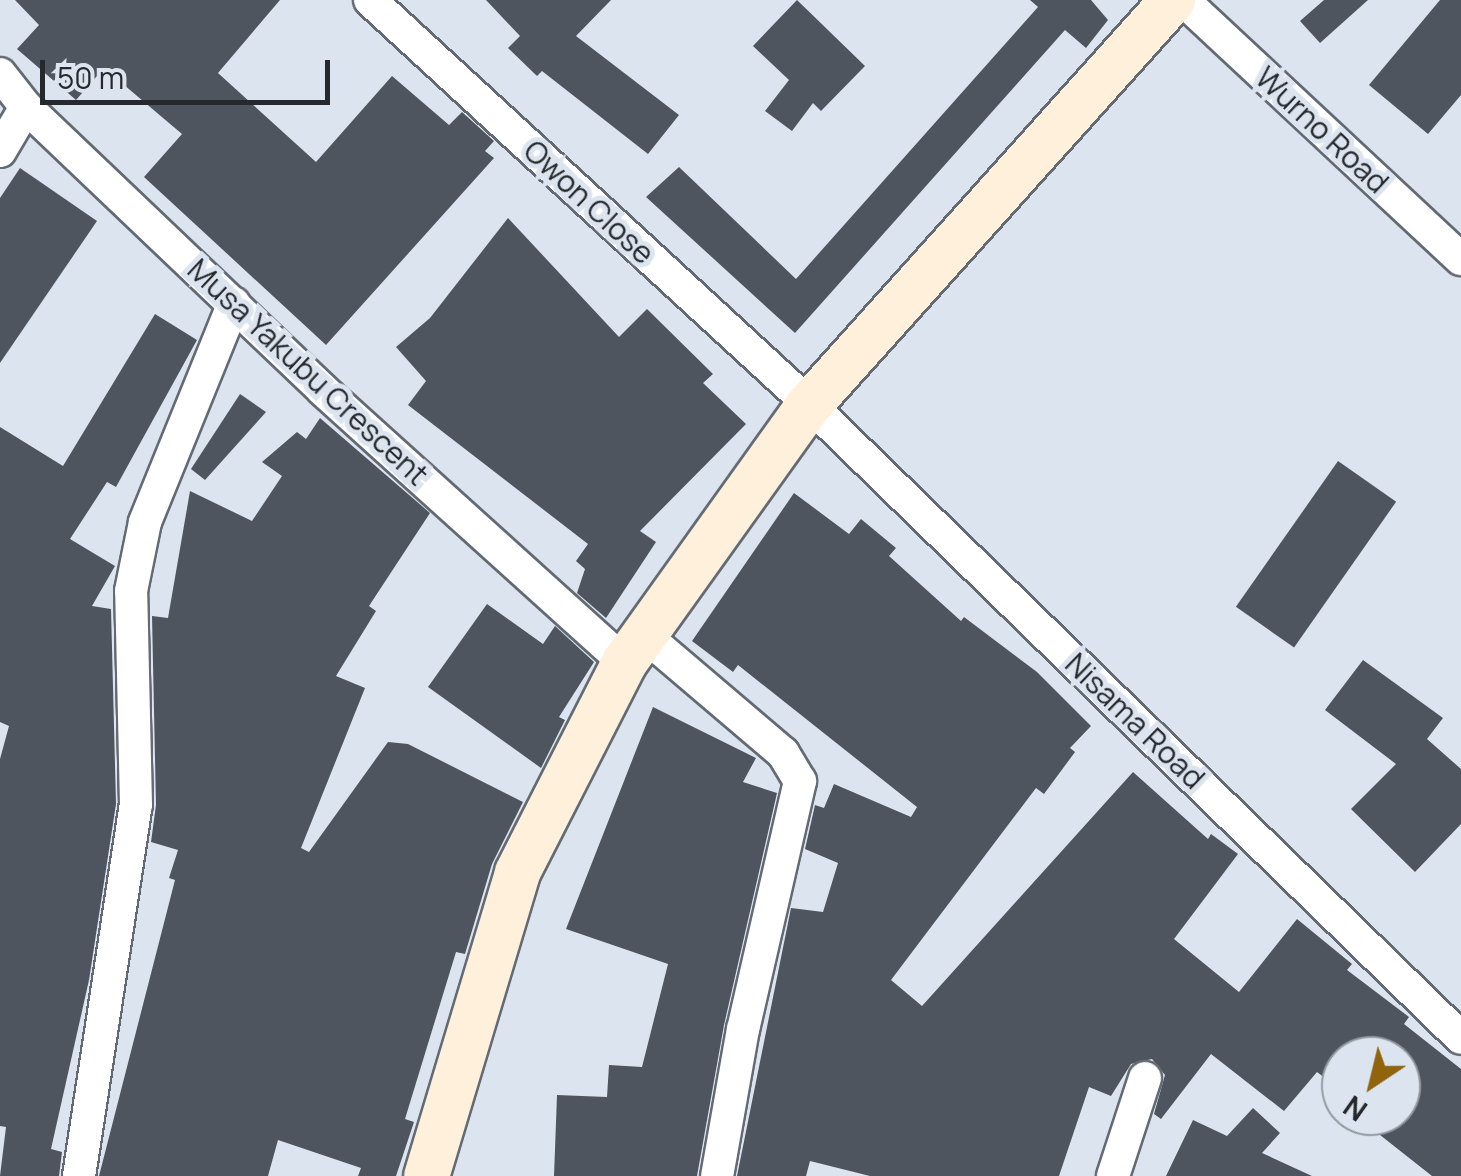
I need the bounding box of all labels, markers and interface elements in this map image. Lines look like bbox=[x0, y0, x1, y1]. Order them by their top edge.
scale bar bbox=[45, 40, 335, 102]
text: 50 m bbox=[57, 57, 124, 98]
street label: Wurno Road bbox=[1248, 59, 1396, 201]
street label: Owon Close bbox=[516, 133, 662, 271]
street label: Musa Yakubu Crescent bbox=[181, 251, 435, 493]
street label: Nisama Road bbox=[1058, 646, 1212, 796]
north arrow bbox=[1321, 1036, 1421, 1136]
text: N bbox=[1336, 1088, 1374, 1130]

